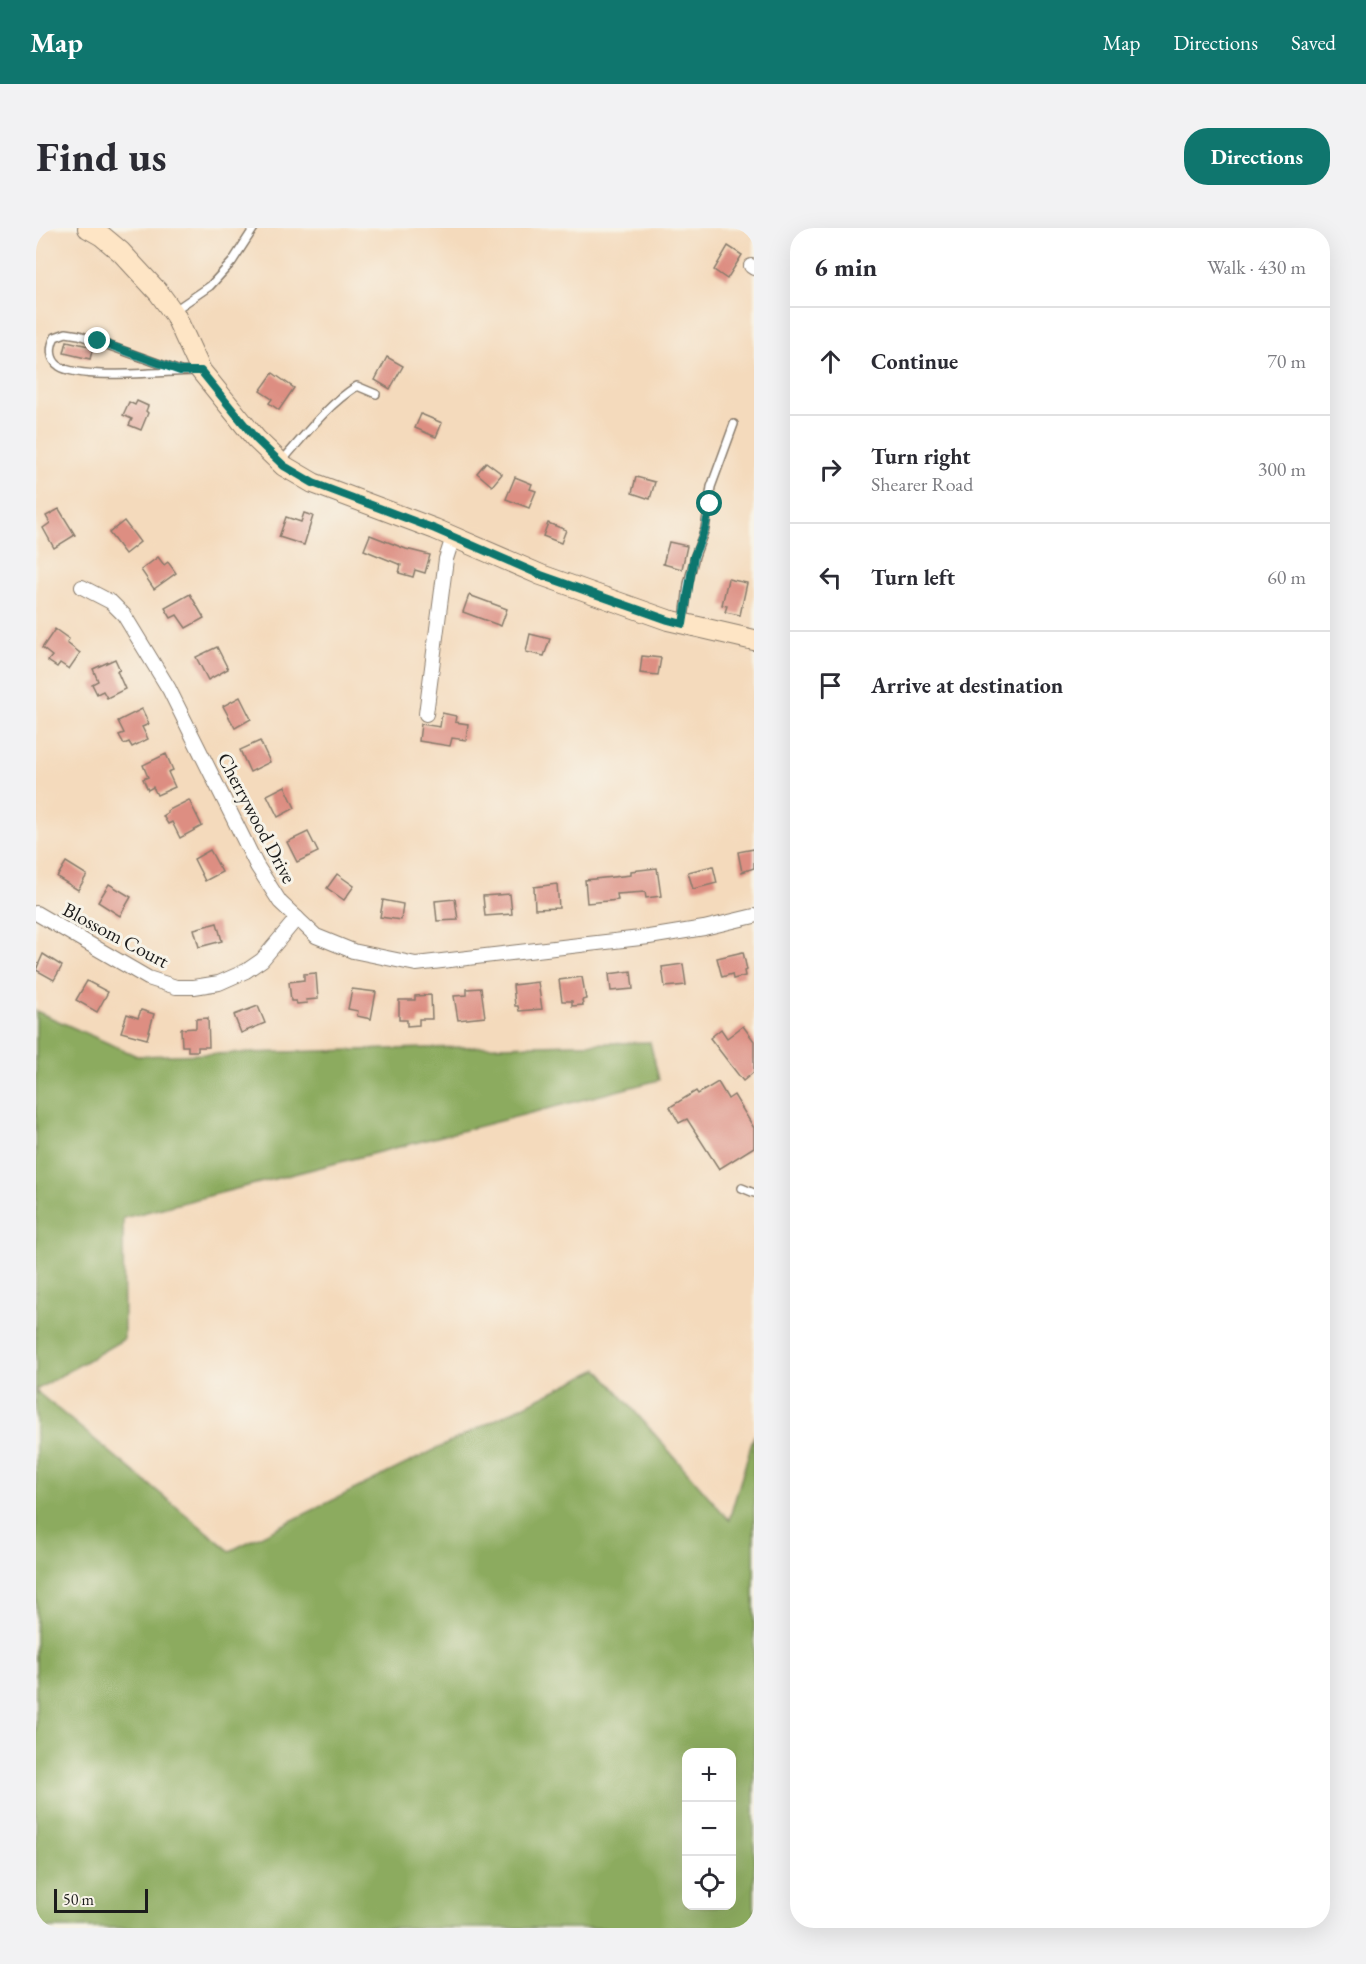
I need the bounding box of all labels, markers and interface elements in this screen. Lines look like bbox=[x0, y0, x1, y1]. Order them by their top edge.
text: Map bbox=[30, 24, 83, 60]
text: Map bbox=[1103, 29, 1140, 56]
text: Directions bbox=[1173, 29, 1258, 56]
text: Saved bbox=[1291, 29, 1336, 56]
button: Directions bbox=[1184, 128, 1330, 185]
text: Find us bbox=[36, 129, 167, 184]
text: 6 min bbox=[814, 250, 877, 284]
text: Walk · 430 m bbox=[1207, 254, 1306, 280]
route end bbox=[84, 327, 110, 353]
icon: ahead bbox=[814, 345, 847, 378]
text: Continue bbox=[871, 347, 958, 376]
text: 70 m bbox=[1267, 348, 1306, 374]
text: Turn right bbox=[871, 442, 970, 471]
icon: right bbox=[814, 453, 847, 486]
text: 300 m bbox=[1258, 456, 1306, 482]
text: Shearer Road bbox=[871, 471, 973, 497]
route start bbox=[696, 490, 722, 516]
icon: left bbox=[814, 561, 847, 594]
text: Turn left bbox=[871, 563, 955, 592]
text: 60 m bbox=[1267, 564, 1306, 590]
icon: arrive bbox=[814, 669, 847, 702]
text: Arrive at destination bbox=[871, 671, 1063, 700]
street label: Cherrywood Drive bbox=[212, 748, 302, 888]
street label: Blossom Court bbox=[58, 896, 174, 974]
map controls bbox=[682, 1748, 736, 1910]
button: + bbox=[682, 1748, 736, 1802]
button: − bbox=[682, 1802, 736, 1856]
button: locate bbox=[682, 1856, 736, 1910]
scale bar bbox=[54, 1886, 148, 1914]
text: 50 m bbox=[63, 1889, 94, 1910]

